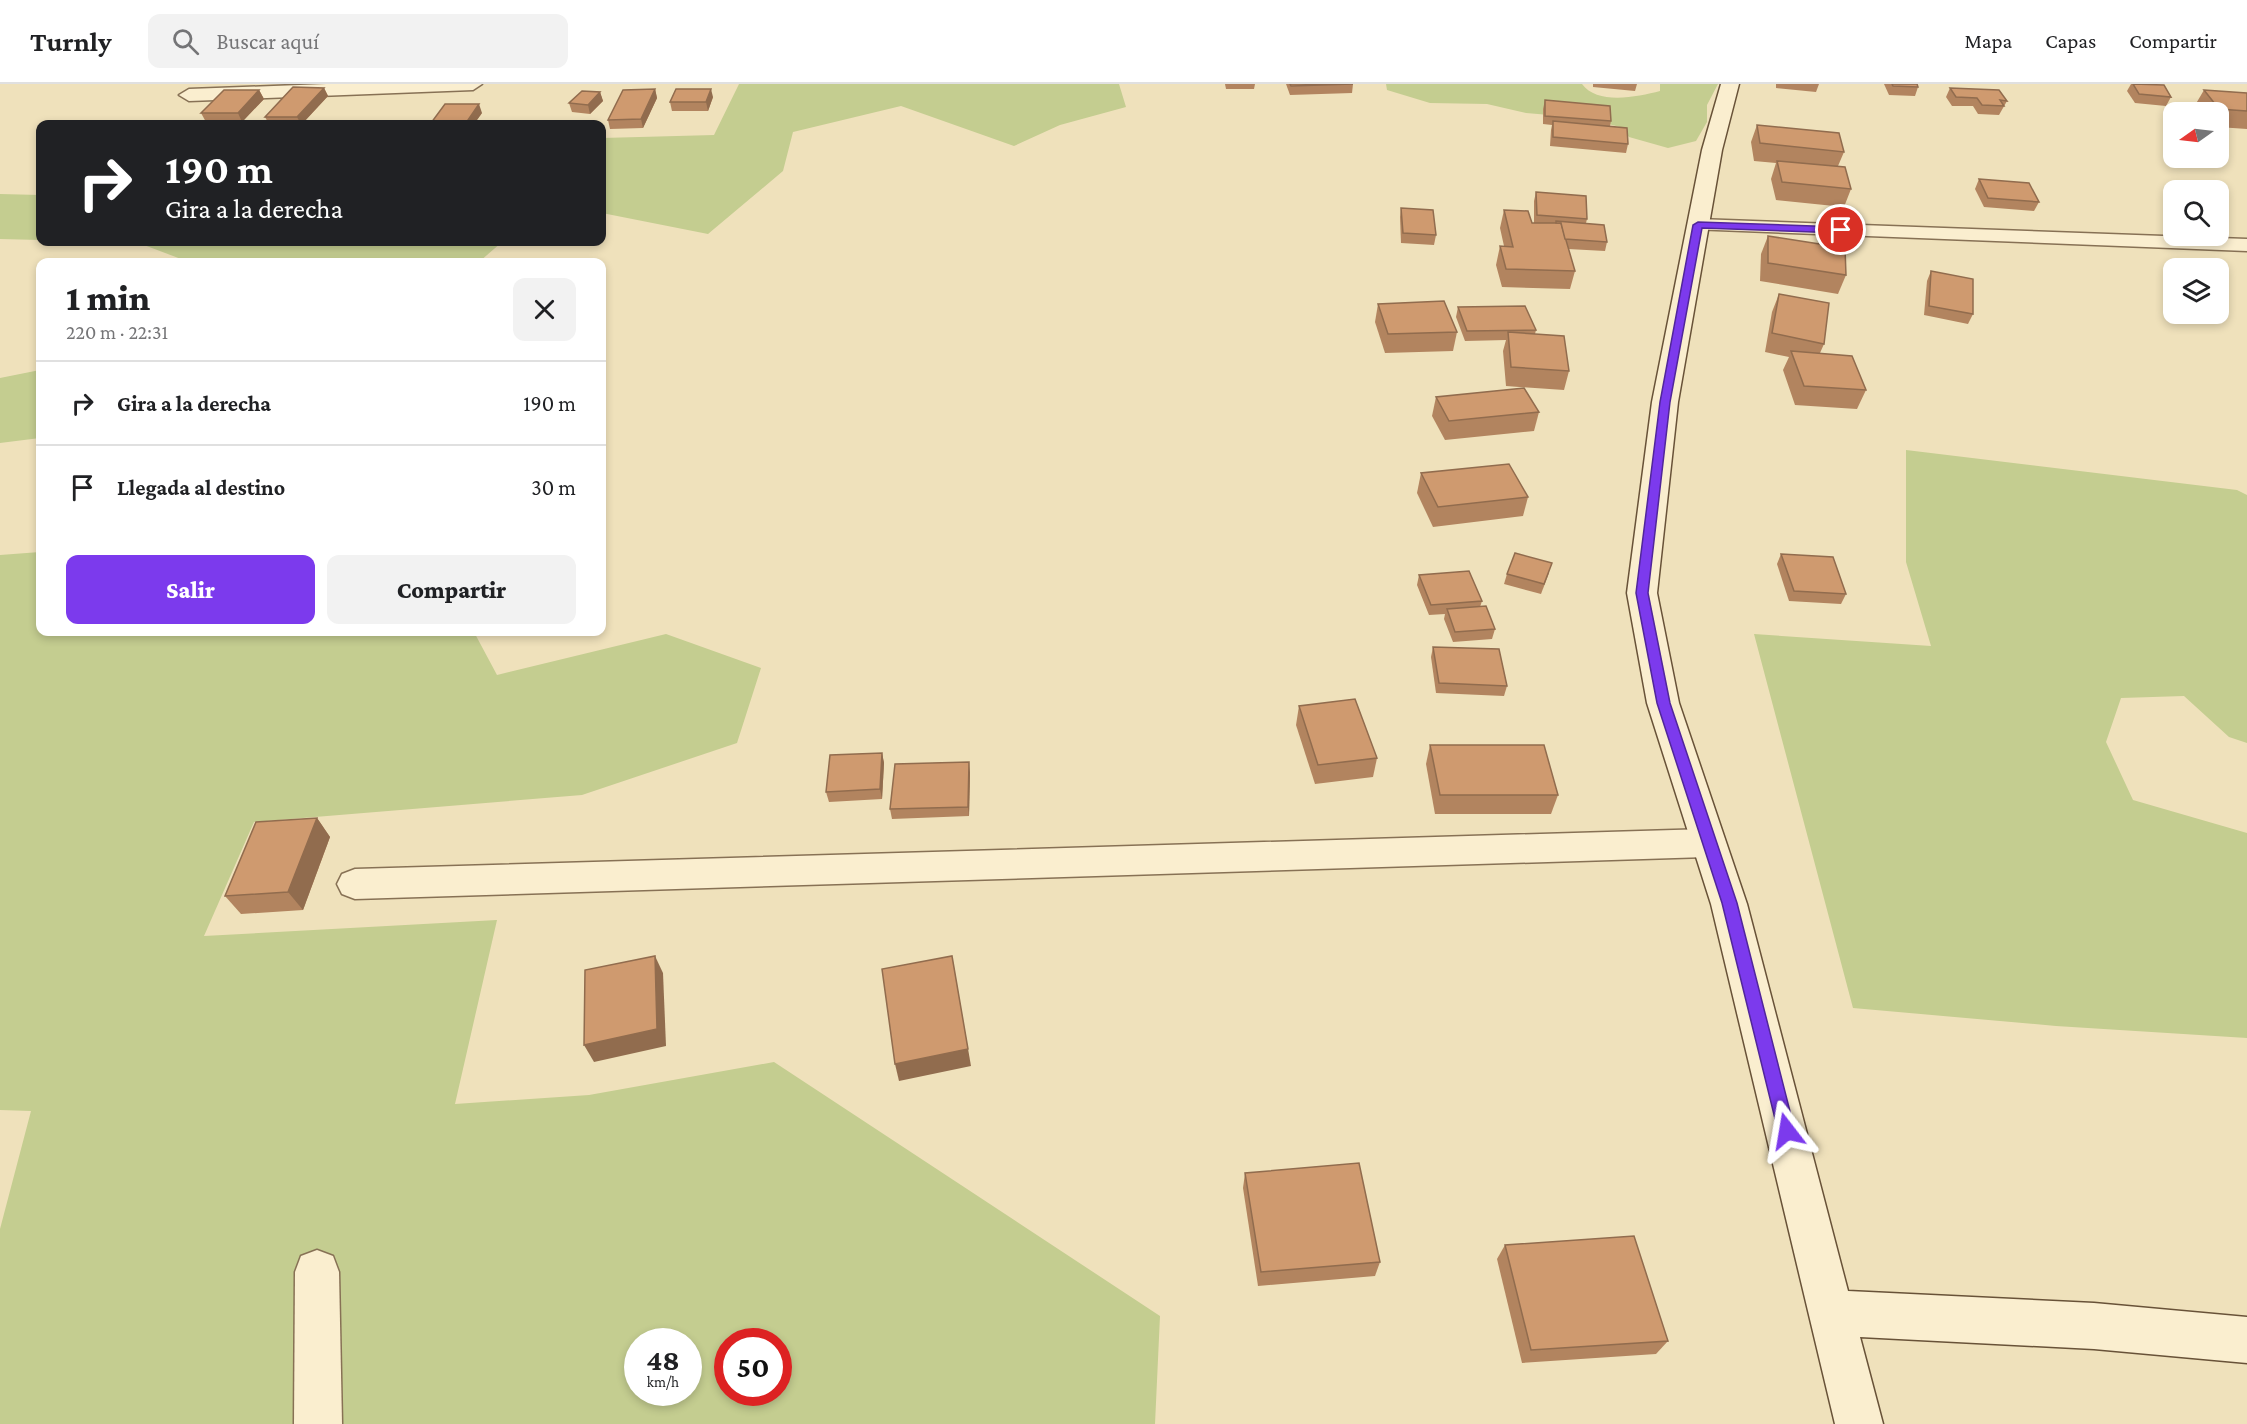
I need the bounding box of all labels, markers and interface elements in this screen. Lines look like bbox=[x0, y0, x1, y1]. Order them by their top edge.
search box bbox=[148, 14, 568, 68]
icon: search bbox=[169, 25, 202, 58]
text: Turnly bbox=[30, 26, 112, 57]
text: Buscar aquí bbox=[217, 29, 319, 54]
text: Mapa bbox=[1964, 29, 2012, 53]
text: Capas bbox=[2045, 29, 2096, 53]
text: Compartir bbox=[2129, 29, 2217, 53]
north arrow bbox=[2163, 102, 2229, 168]
map controls bbox=[2163, 102, 2229, 324]
icon: right bbox=[66, 144, 144, 222]
text: 190 m bbox=[165, 145, 273, 192]
button: search bbox=[2163, 180, 2229, 246]
text: Gira a la derecha bbox=[165, 194, 343, 224]
pin bbox=[1815, 204, 1866, 255]
icon: arrive bbox=[1824, 213, 1857, 246]
button: layers bbox=[2163, 258, 2229, 324]
text: 1 min bbox=[66, 278, 150, 318]
button: close bbox=[513, 278, 576, 341]
text: 220 m · 22:31 bbox=[66, 321, 168, 343]
icon: right bbox=[66, 387, 99, 420]
text: Gira a la derecha bbox=[117, 391, 271, 416]
text: 190 m bbox=[523, 391, 576, 416]
icon: arrive bbox=[66, 471, 99, 504]
text: Llegada al destino bbox=[117, 475, 285, 500]
text: 30 m bbox=[531, 475, 576, 500]
button: Salir bbox=[66, 555, 315, 624]
button: Compartir bbox=[327, 555, 576, 624]
position arrow bbox=[1755, 1099, 1819, 1163]
speed limit sign: 50 bbox=[714, 1328, 792, 1406]
text: 48 bbox=[646, 1343, 680, 1376]
text: km/h bbox=[647, 1374, 679, 1390]

